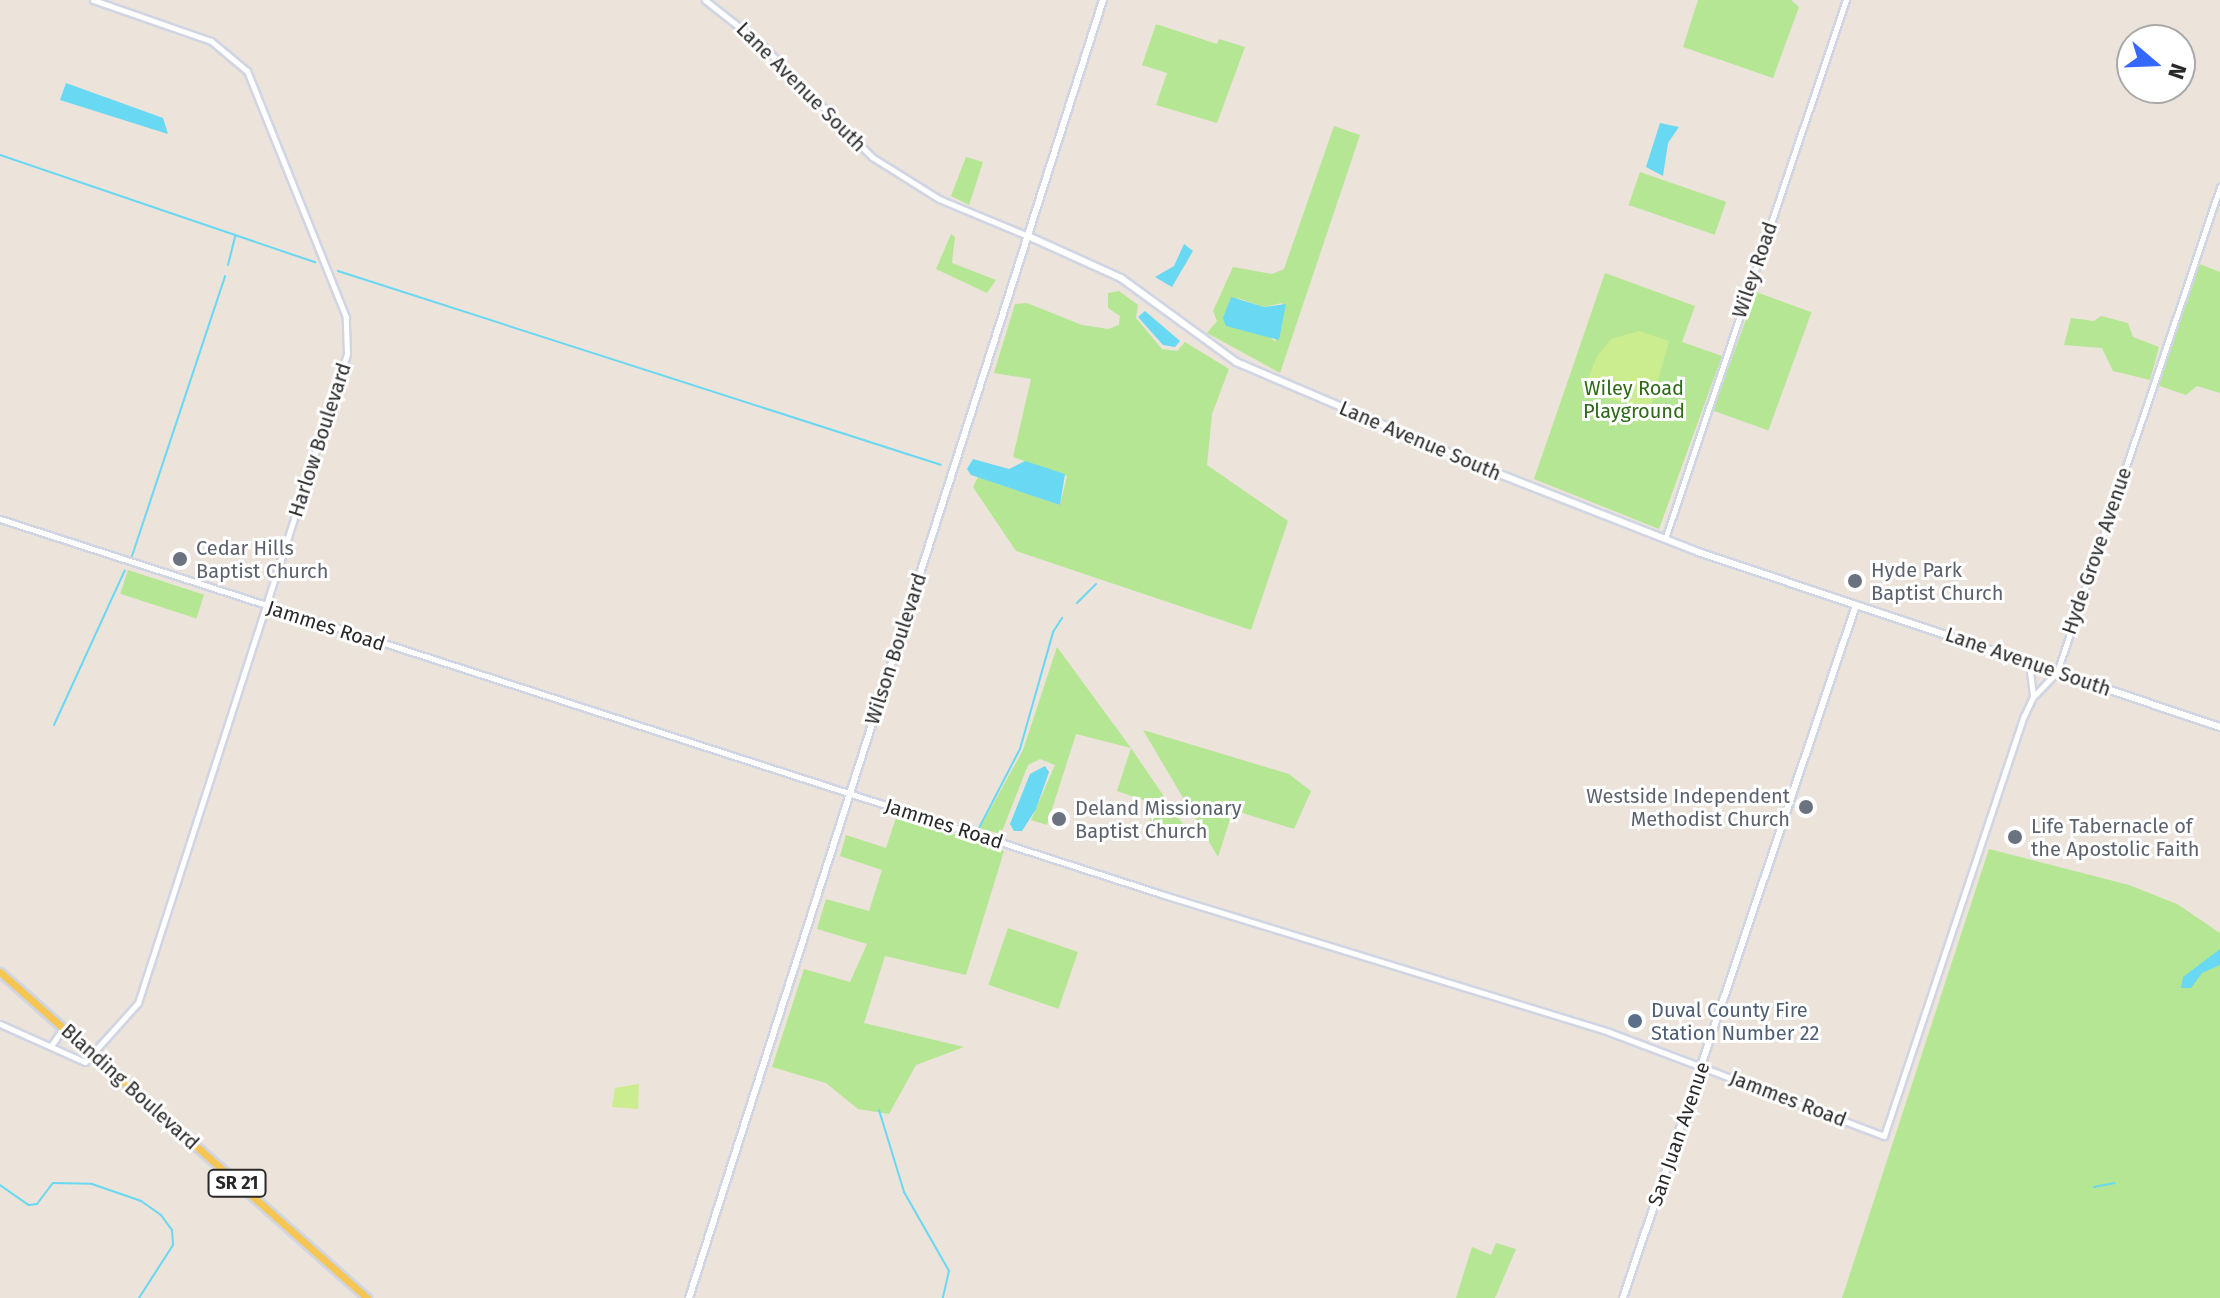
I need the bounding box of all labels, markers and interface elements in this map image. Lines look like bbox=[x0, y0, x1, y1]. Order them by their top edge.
street label: Lane Avenue South bbox=[731, 17, 871, 157]
north arrow bbox=[2116, 24, 2196, 104]
text: N bbox=[2162, 60, 2192, 83]
street label: Wiley Road bbox=[1727, 219, 1783, 321]
street label: Harlow Boulevard bbox=[284, 360, 356, 520]
park label: Wiley Road Playground bbox=[1583, 377, 1685, 424]
street label: Lane Avenue South bbox=[1336, 396, 1504, 486]
street label: Hyde Grove Avenue bbox=[2057, 464, 2137, 638]
place label: Cedar Hills Baptist Church bbox=[196, 536, 328, 583]
marker: Cedar Hills Baptist Church bbox=[171, 550, 189, 568]
place label: Hyde Park Baptist Church bbox=[1871, 558, 2003, 605]
street label: Wilson Boulevard bbox=[860, 570, 932, 728]
marker: Hyde Park Baptist Church bbox=[1846, 572, 1864, 590]
street label: Jammes Road bbox=[264, 596, 388, 656]
street label: Lane Avenue South bbox=[1942, 622, 2114, 702]
place label: Westside Independent Methodist Church bbox=[1586, 784, 1790, 831]
street label: Jammes Road bbox=[882, 794, 1006, 854]
place label: Deland Missionary Baptist Church bbox=[1075, 796, 1242, 843]
marker: Westside Independent Methodist Church bbox=[1797, 798, 1815, 816]
marker: Deland Missionary Baptist Church bbox=[1050, 810, 1068, 828]
place label: Life Tabernacle of the Apostolic Faith bbox=[2031, 814, 2200, 861]
marker: Life Tabernacle of the Apostolic Faith bbox=[2006, 828, 2024, 846]
place label: Duval County Fire Station Number 22 bbox=[1651, 998, 1819, 1045]
marker: Duval County Fire Station Number 22 bbox=[1626, 1012, 1644, 1030]
street label: Blanding Boulevard bbox=[56, 1019, 204, 1155]
street label: San Juan Avenue bbox=[1643, 1059, 1715, 1209]
street label: Jammes Road bbox=[1726, 1066, 1850, 1132]
road number: SR 21 bbox=[207, 1169, 267, 1197]

